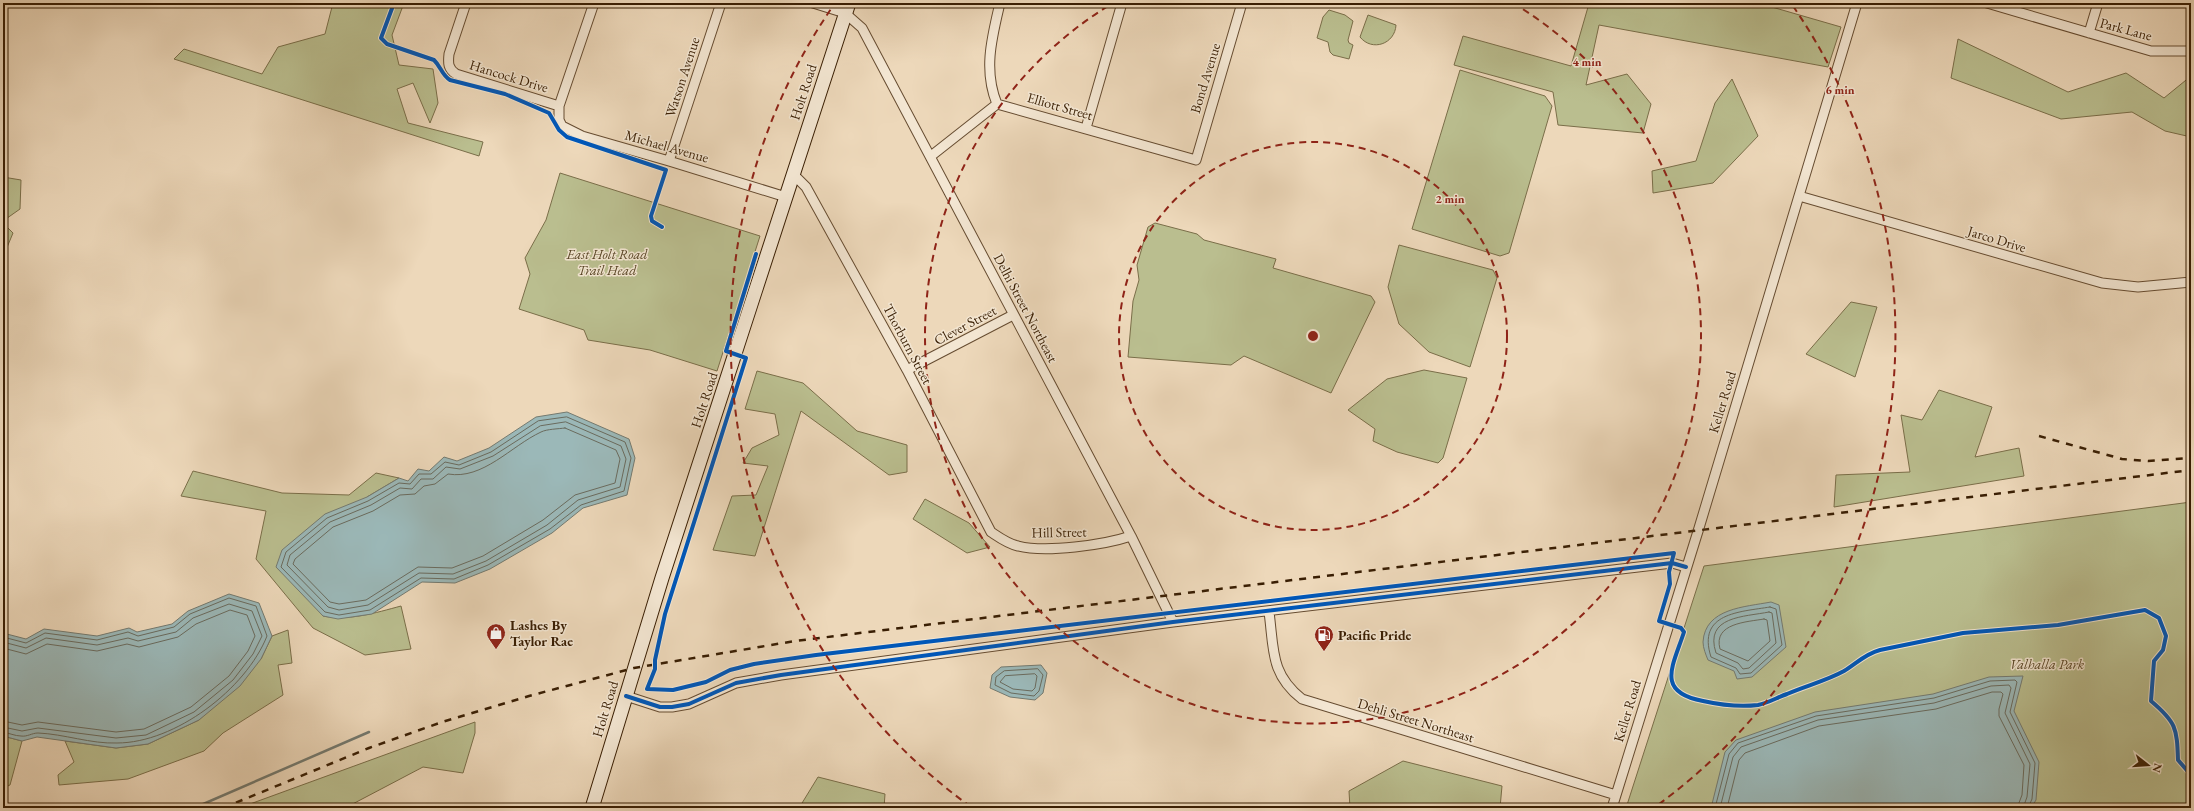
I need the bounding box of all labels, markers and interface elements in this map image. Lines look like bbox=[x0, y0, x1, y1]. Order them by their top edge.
street label: Park Lane bbox=[2098, 13, 2155, 45]
street label: Watson Avenue bbox=[661, 34, 704, 119]
street label: Bond Avenue bbox=[1186, 40, 1224, 115]
text: 4 min bbox=[1572, 54, 1602, 70]
street label: Hancock Drive bbox=[467, 55, 551, 97]
street label: Holt Road bbox=[785, 61, 821, 122]
text: 6 min bbox=[1825, 82, 1855, 98]
street label: Elliott Street bbox=[1025, 88, 1095, 124]
street label: Michael Avenue bbox=[623, 125, 711, 167]
text: 2 min bbox=[1435, 191, 1465, 207]
street label: Jarco Drive bbox=[1965, 221, 2029, 257]
park label: East Holt Road Trail Head bbox=[565, 245, 648, 279]
street label: Delhi Street Northeast bbox=[990, 251, 1063, 366]
street label: Thorburn Street bbox=[879, 301, 937, 388]
street label: Clever Street bbox=[931, 301, 1000, 349]
centre of rings bbox=[1306, 329, 1320, 343]
street label: Keller Road bbox=[1704, 368, 1740, 435]
street label: Holt Road bbox=[686, 369, 722, 430]
street label: Hill Street bbox=[1031, 523, 1087, 541]
place label: Lashes By Taylor Rae bbox=[510, 616, 573, 650]
shop icon: Lashes By Taylor Rae bbox=[485, 622, 507, 650]
fuel station icon: Pacific Pride bbox=[1313, 624, 1335, 652]
place label: Pacific Pride bbox=[1338, 626, 1411, 644]
park label: Valhalla Park bbox=[2010, 655, 2085, 673]
street label: Keller Road bbox=[1609, 677, 1645, 744]
street label: Holt Road bbox=[588, 678, 622, 739]
street label: Dehli Street Northeast bbox=[1356, 694, 1477, 746]
north arrow bbox=[2128, 745, 2168, 785]
text: N bbox=[2150, 762, 2166, 774]

